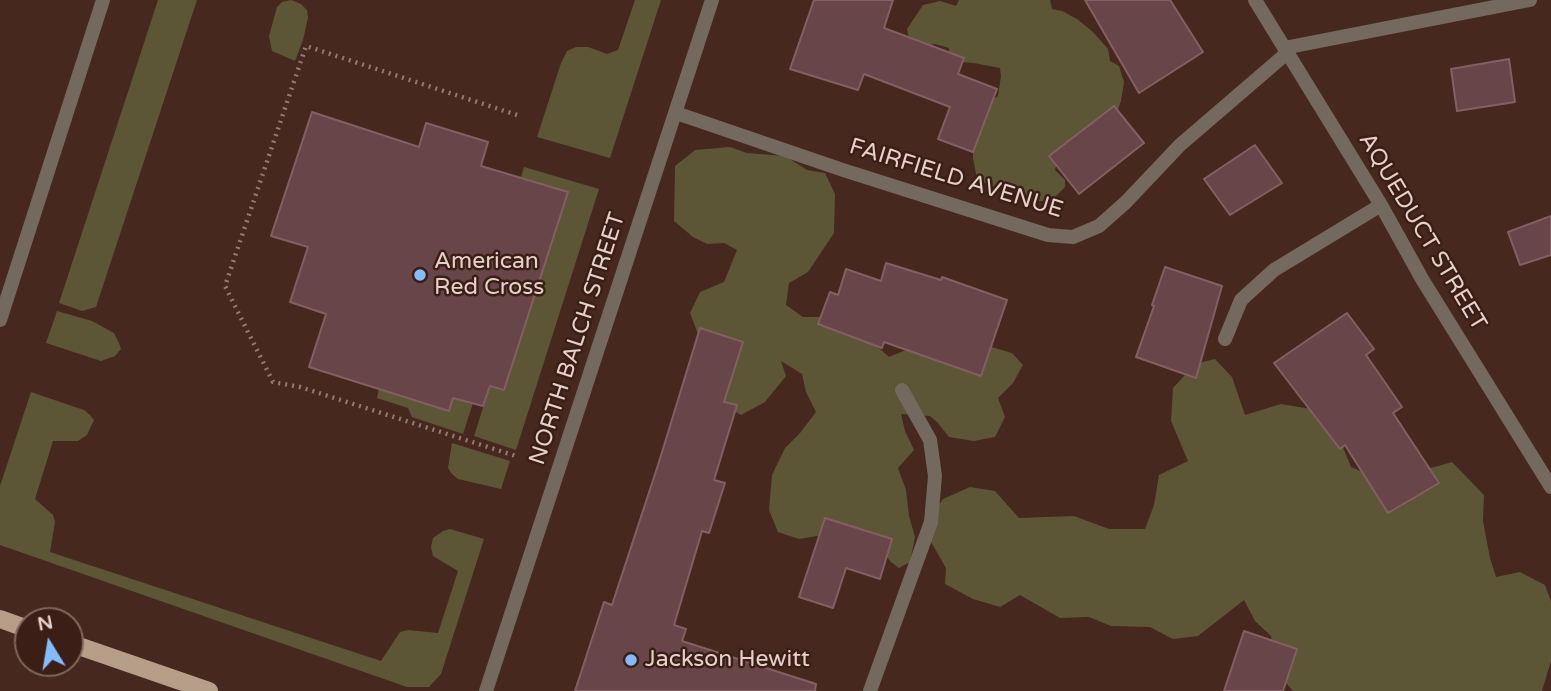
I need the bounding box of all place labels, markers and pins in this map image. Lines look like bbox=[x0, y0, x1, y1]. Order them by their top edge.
place label: American Red Cross bbox=[434, 248, 544, 302]
marker: American Red Cross bbox=[412, 267, 428, 283]
place label: Jackson Hewitt bbox=[645, 646, 810, 674]
marker: Jackson Hewitt bbox=[623, 652, 639, 668]

